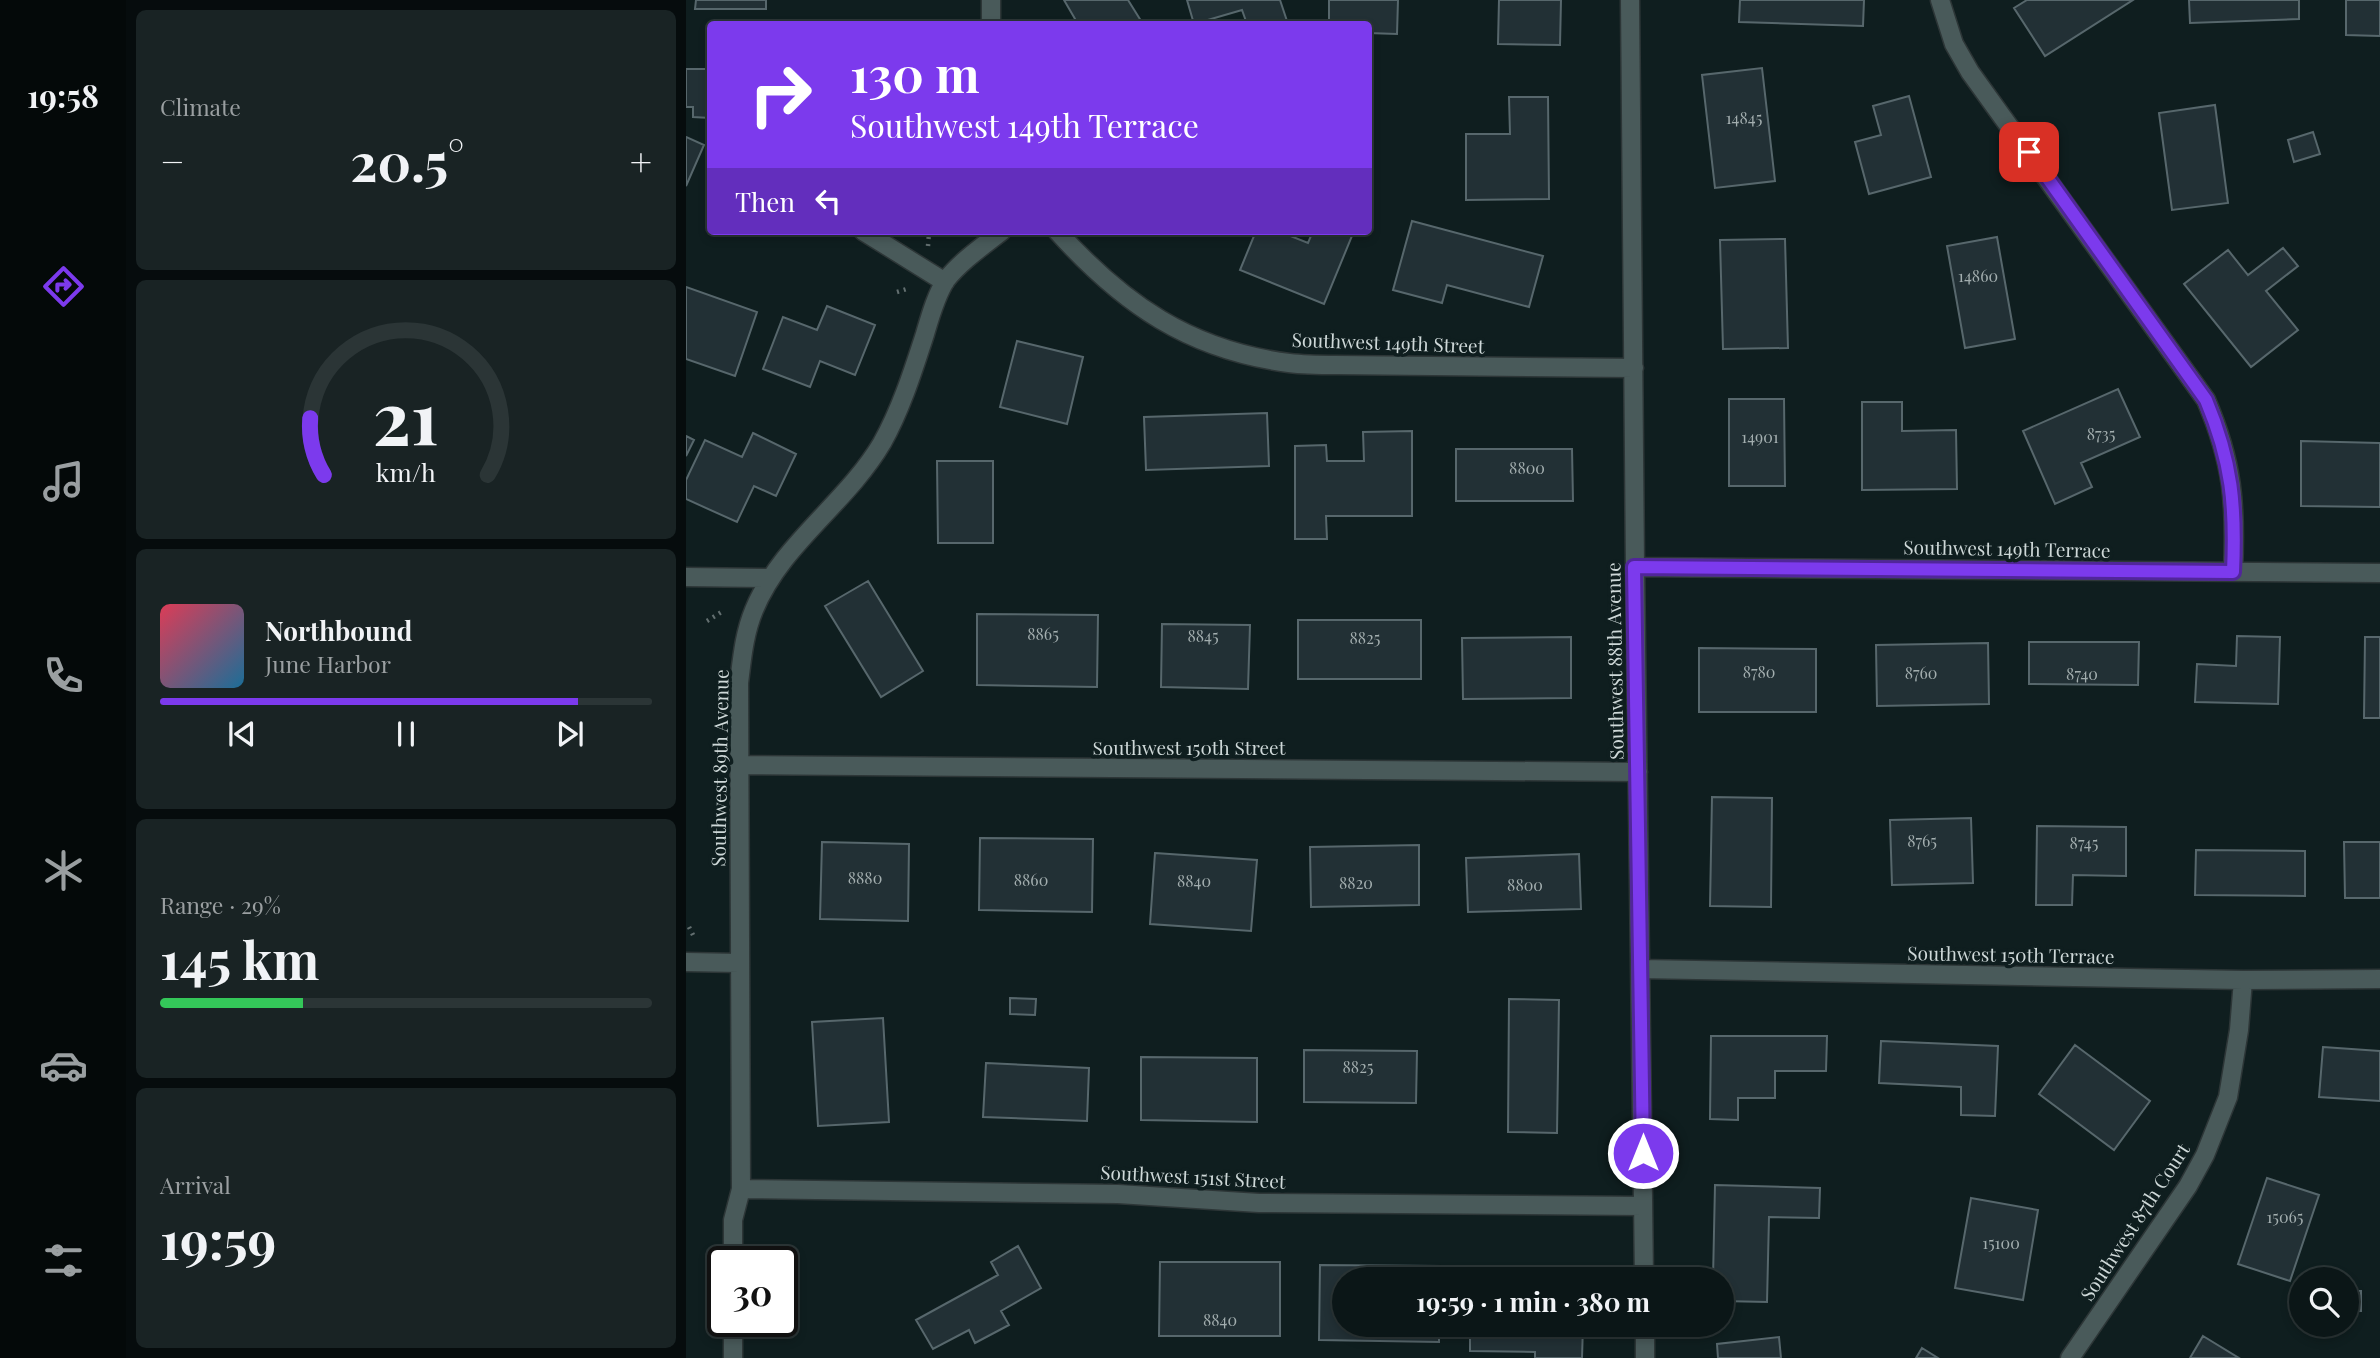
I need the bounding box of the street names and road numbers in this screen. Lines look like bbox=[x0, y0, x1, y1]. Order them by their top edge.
street label: Southwest 149th Street bbox=[1291, 326, 1485, 358]
street label: Southwest 149th Terrace bbox=[1903, 533, 2111, 563]
street label: Southwest 88th Avenue bbox=[1599, 562, 1629, 760]
street label: Southwest 89th Avenue bbox=[704, 669, 734, 867]
street label: Southwest 150th Street bbox=[1093, 734, 1286, 760]
street label: Southwest 150th Terrace bbox=[1907, 939, 2115, 969]
street label: Southwest 87th Court bbox=[2073, 1137, 2195, 1305]
street label: Southwest 151st Street bbox=[1100, 1158, 1287, 1194]

